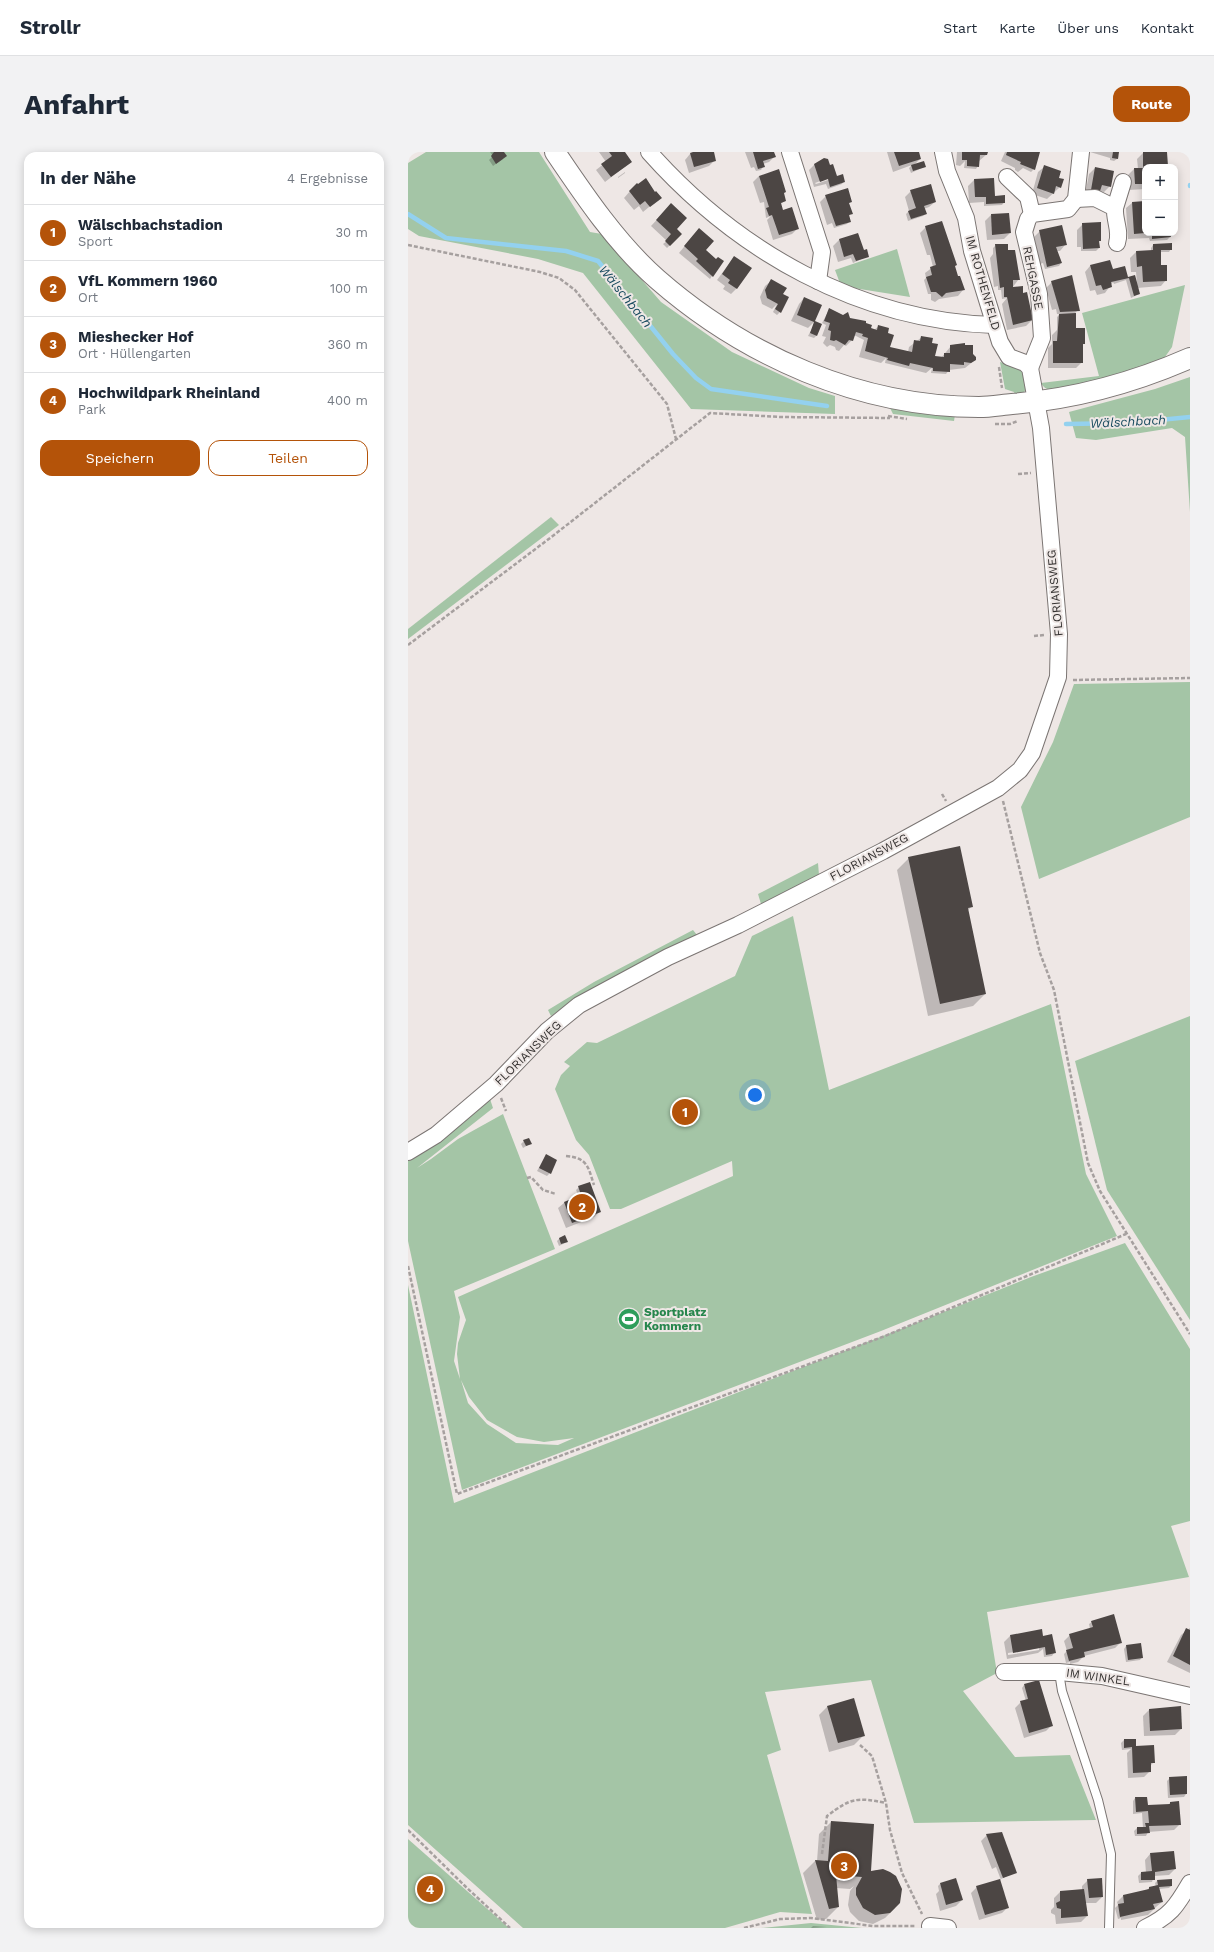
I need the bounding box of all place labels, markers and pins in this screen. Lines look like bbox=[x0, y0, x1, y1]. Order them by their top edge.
pin: 1 bbox=[672, 1097, 698, 1127]
pin: 2 bbox=[569, 1192, 595, 1222]
place label: Sportplatz Kommern bbox=[644, 1305, 706, 1333]
sports icon: Sportplatz Kommern bbox=[616, 1306, 642, 1332]
pin: 3 bbox=[831, 1851, 857, 1881]
pin: 4 bbox=[417, 1874, 443, 1904]

